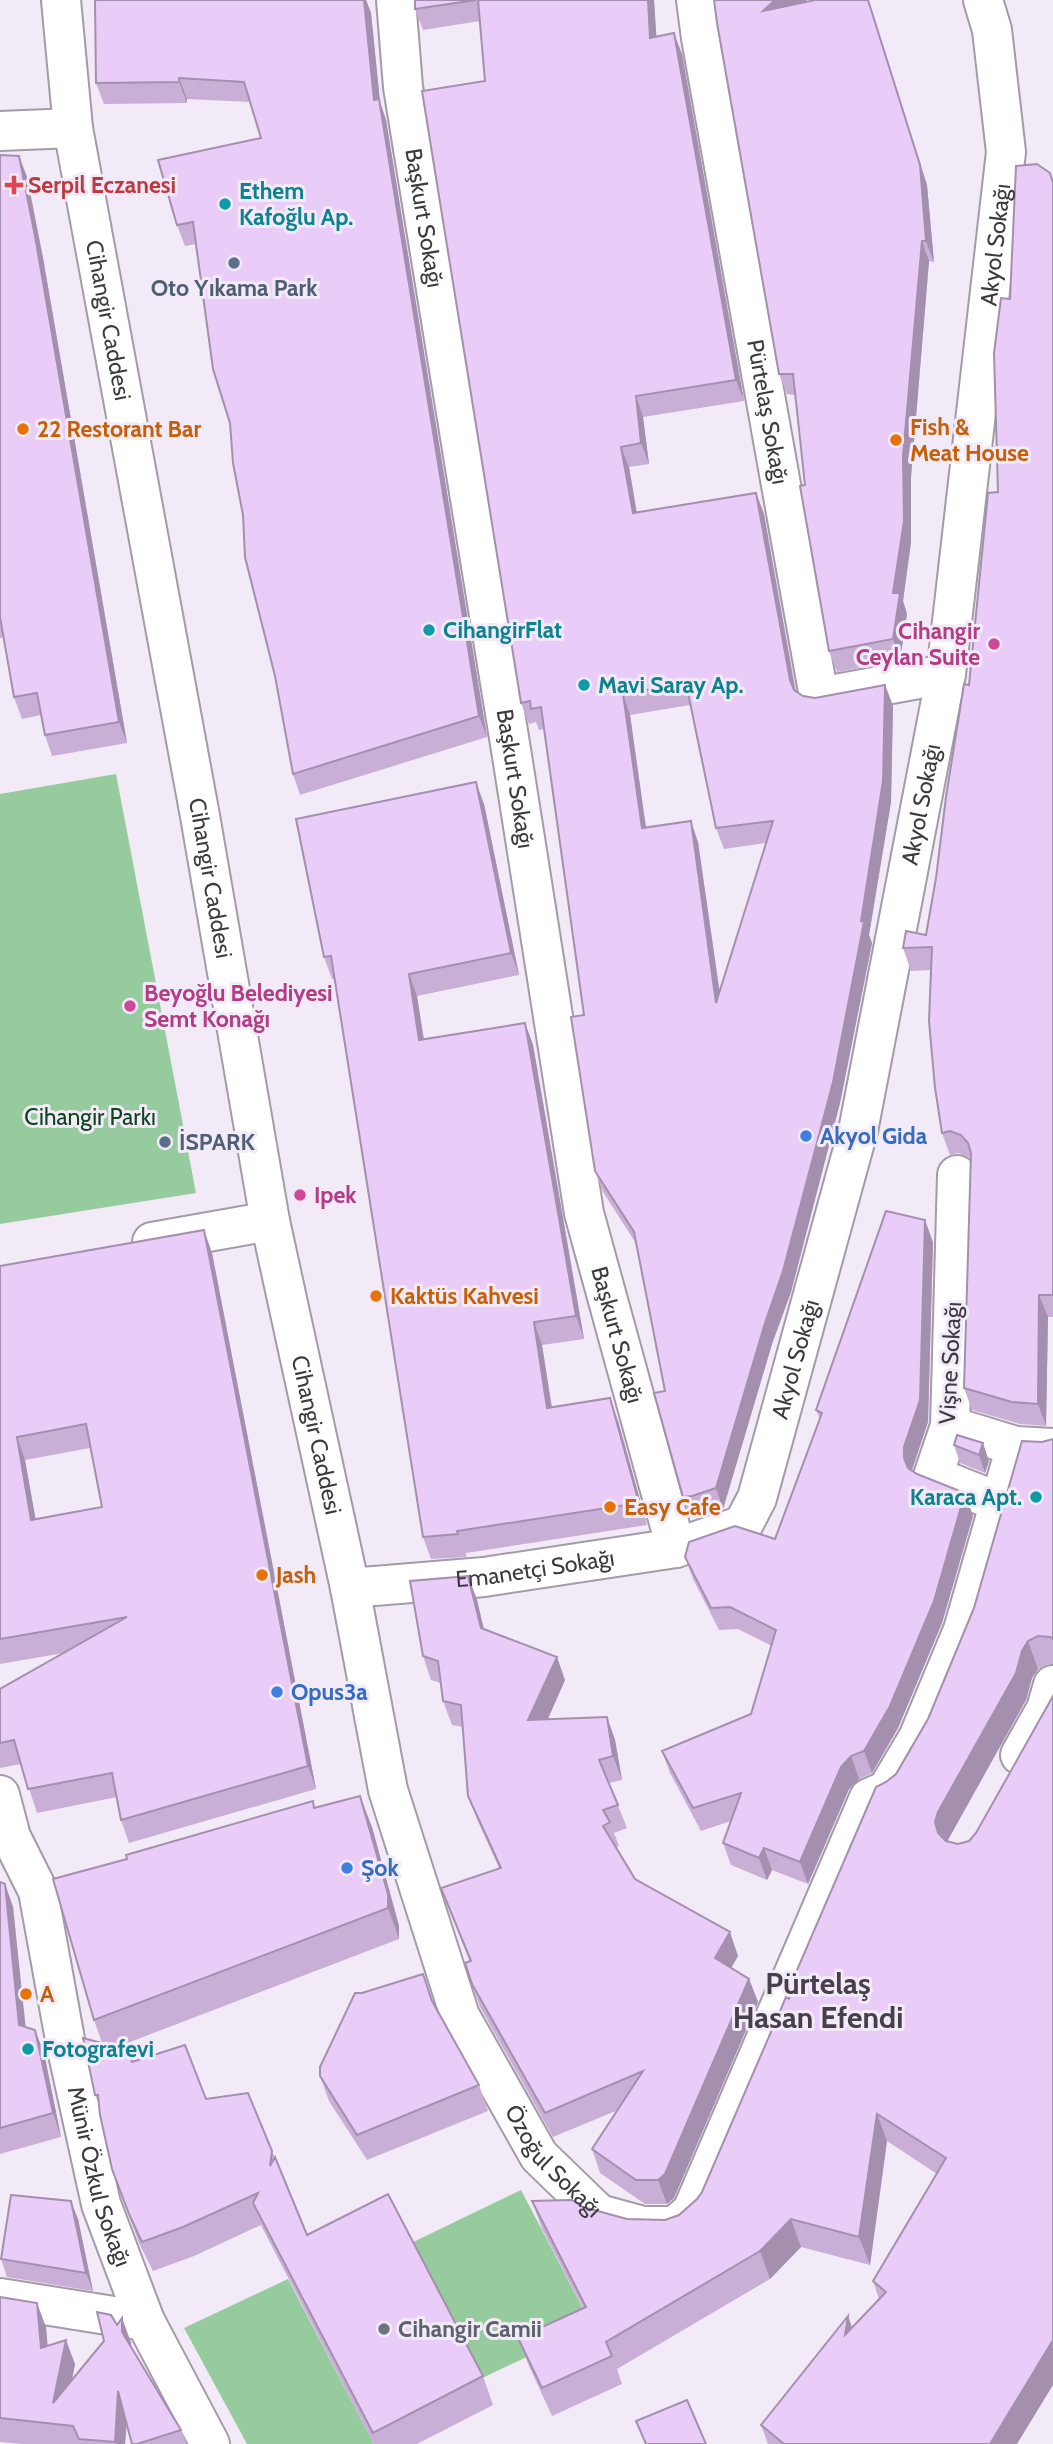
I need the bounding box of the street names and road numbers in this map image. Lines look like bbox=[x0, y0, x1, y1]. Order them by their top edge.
street label: Başkurt Sokağı bbox=[399, 146, 449, 290]
street label: Akyol Sokağı bbox=[974, 182, 1016, 307]
street label: Cihangir Caddesi bbox=[80, 238, 137, 403]
street label: Pürtelaş Sokağı bbox=[741, 337, 795, 486]
street label: Başkurt Sokağı bbox=[491, 707, 540, 850]
street label: Akyol Sokağı bbox=[896, 742, 946, 867]
street label: Cihangir Caddesi bbox=[183, 795, 238, 960]
street label: Başkurt Sokağı bbox=[585, 1263, 650, 1406]
street label: Akyol Sokağı bbox=[765, 1296, 825, 1422]
street label: Vişne Sokağı bbox=[933, 1301, 967, 1425]
street label: Cihangir Caddesi bbox=[286, 1352, 348, 1517]
street label: Emanetçi Sokağı bbox=[454, 1543, 616, 1593]
street label: Münir Özkul Sokağı bbox=[62, 2084, 137, 2271]
street label: Özoğul Sokağı bbox=[499, 2100, 608, 2223]

